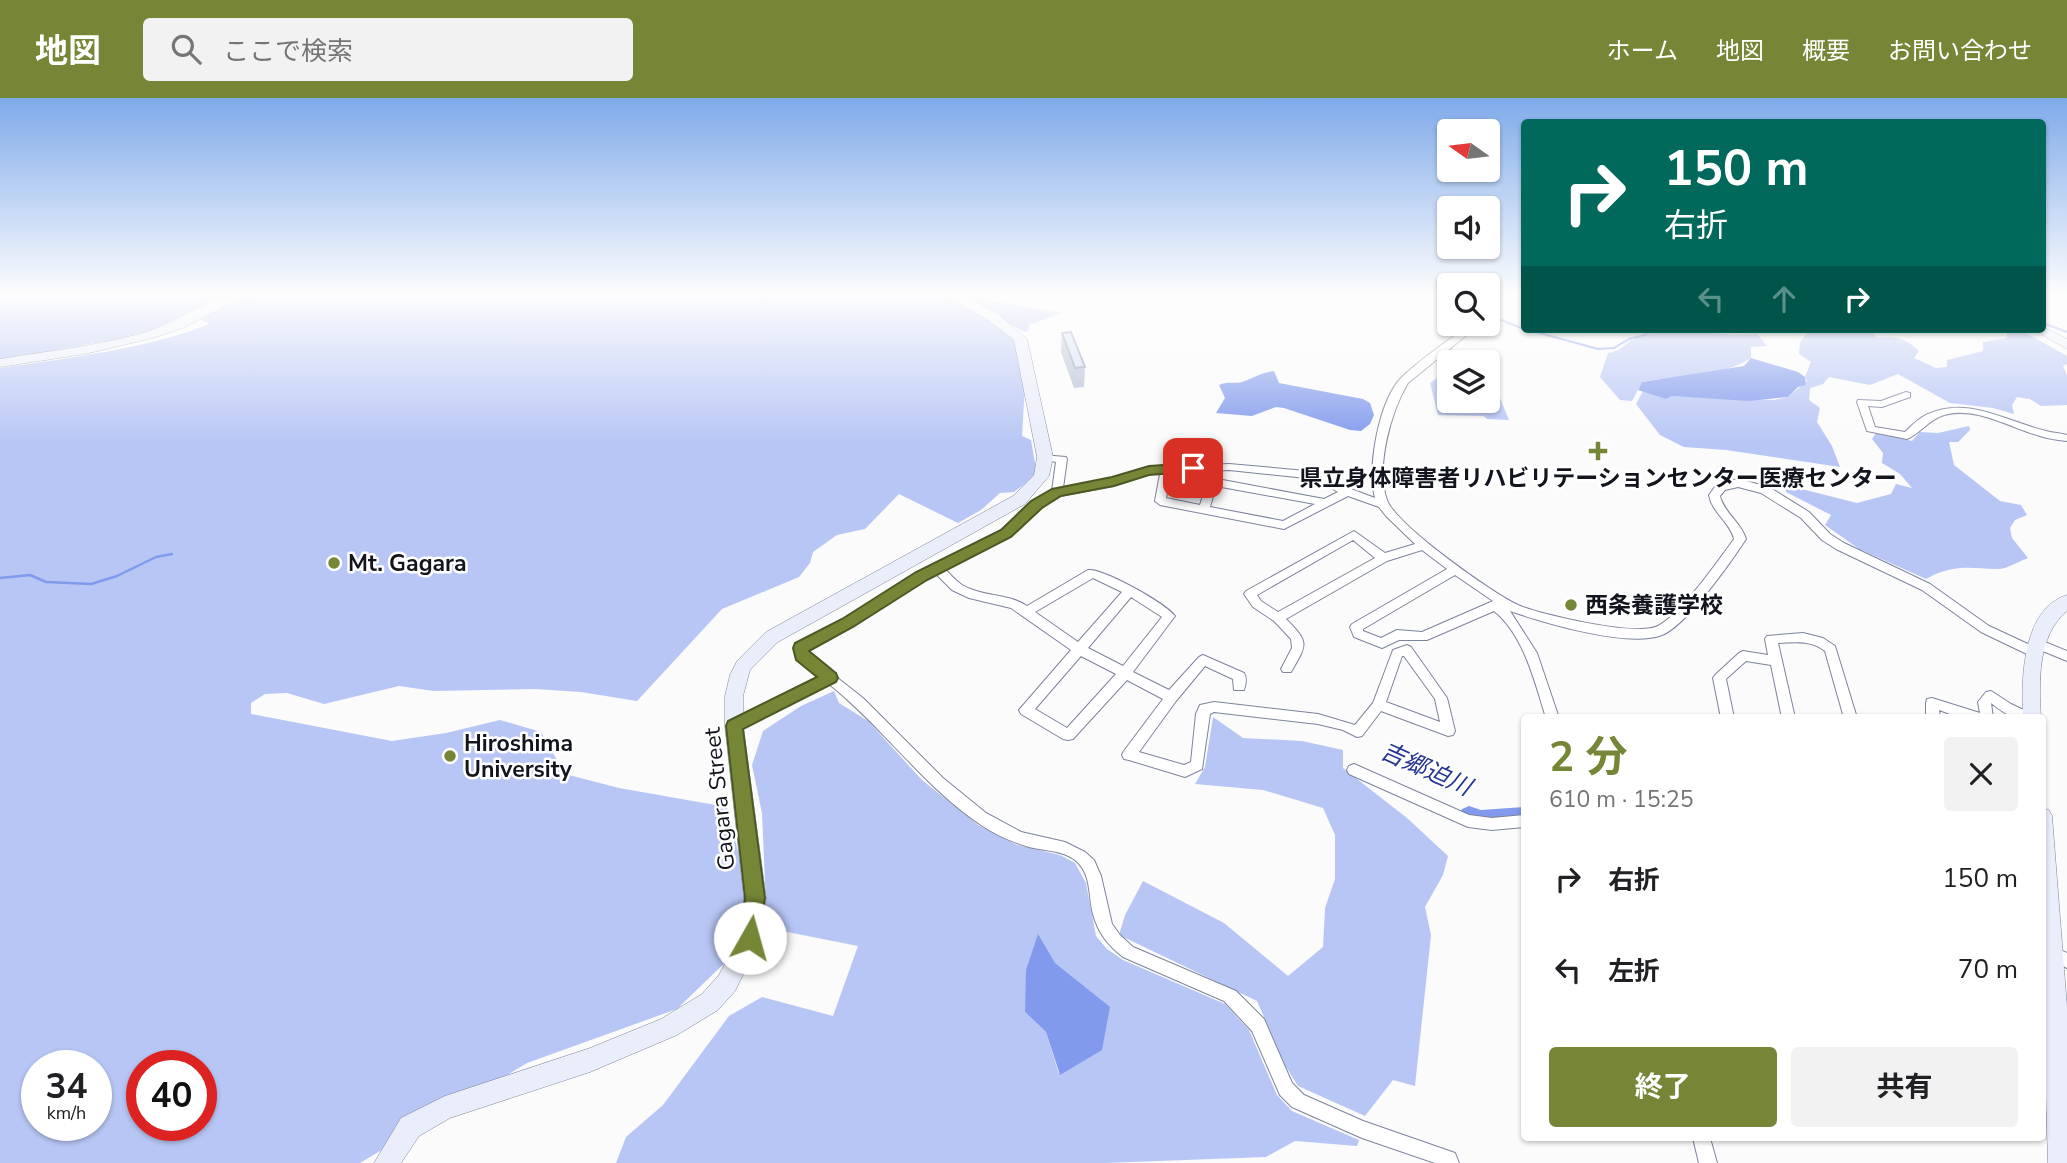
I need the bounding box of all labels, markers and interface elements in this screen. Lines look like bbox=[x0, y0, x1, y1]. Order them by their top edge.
search box bbox=[143, 18, 633, 81]
text: 地図 bbox=[35, 29, 101, 74]
icon: search bbox=[167, 30, 205, 68]
text: ここで検索 bbox=[223, 34, 353, 69]
text: ホーム bbox=[1607, 35, 1678, 67]
text: 地図 bbox=[1716, 35, 1764, 67]
text: 概要 bbox=[1802, 35, 1850, 67]
text: お問い合わせ bbox=[1888, 35, 2032, 67]
north arrow bbox=[1437, 119, 1500, 182]
map controls bbox=[1437, 119, 1500, 413]
text: 150 m bbox=[1664, 135, 1808, 202]
icon: right bbox=[1549, 147, 1640, 238]
button: sound bbox=[1437, 196, 1500, 259]
text: 右折 bbox=[1664, 204, 1728, 247]
button: search bbox=[1437, 273, 1500, 336]
icon: left bbox=[1692, 280, 1730, 318]
icon: ahead bbox=[1765, 280, 1803, 318]
icon: right bbox=[1838, 280, 1876, 318]
button: layers bbox=[1437, 350, 1500, 413]
pin bbox=[1163, 438, 1223, 498]
marker: 県立身体障害者リハビリテーションセンター医療センター bbox=[1588, 441, 1608, 461]
icon: arrive bbox=[1174, 449, 1212, 487]
place label: 県立身体障害者リハビリテーションセンター医療センター bbox=[1299, 463, 1897, 494]
place label: Mt. Gagara bbox=[348, 548, 467, 579]
marker: Mt. Gagara bbox=[326, 555, 342, 571]
place label: 西条養護学校 bbox=[1585, 590, 1723, 621]
marker: 西条養護学校 bbox=[1563, 597, 1579, 613]
street label: Gagara Street bbox=[696, 725, 742, 872]
place label: Hiroshima University bbox=[464, 728, 573, 785]
text: 2 分 bbox=[1549, 729, 1628, 786]
water label: 吉郷迫川 bbox=[1376, 735, 1479, 804]
button: close bbox=[1944, 737, 2018, 811]
marker: Hiroshima University bbox=[442, 748, 458, 764]
text: 610 m · 15:25 bbox=[1549, 784, 1694, 815]
icon: right bbox=[1549, 860, 1587, 898]
text: 150 m bbox=[1942, 861, 2018, 896]
text: 右折 bbox=[1608, 863, 1660, 898]
position arrow bbox=[713, 901, 787, 975]
icon: left bbox=[1549, 951, 1587, 989]
text: 70 m bbox=[1958, 952, 2018, 987]
text: 左折 bbox=[1608, 954, 1660, 989]
button: 終了 bbox=[1549, 1047, 1777, 1127]
button: 共有 bbox=[1791, 1047, 2018, 1127]
speed limit sign: 40 bbox=[126, 1050, 217, 1141]
text: 34 bbox=[45, 1063, 88, 1110]
text: km/h bbox=[47, 1101, 86, 1125]

